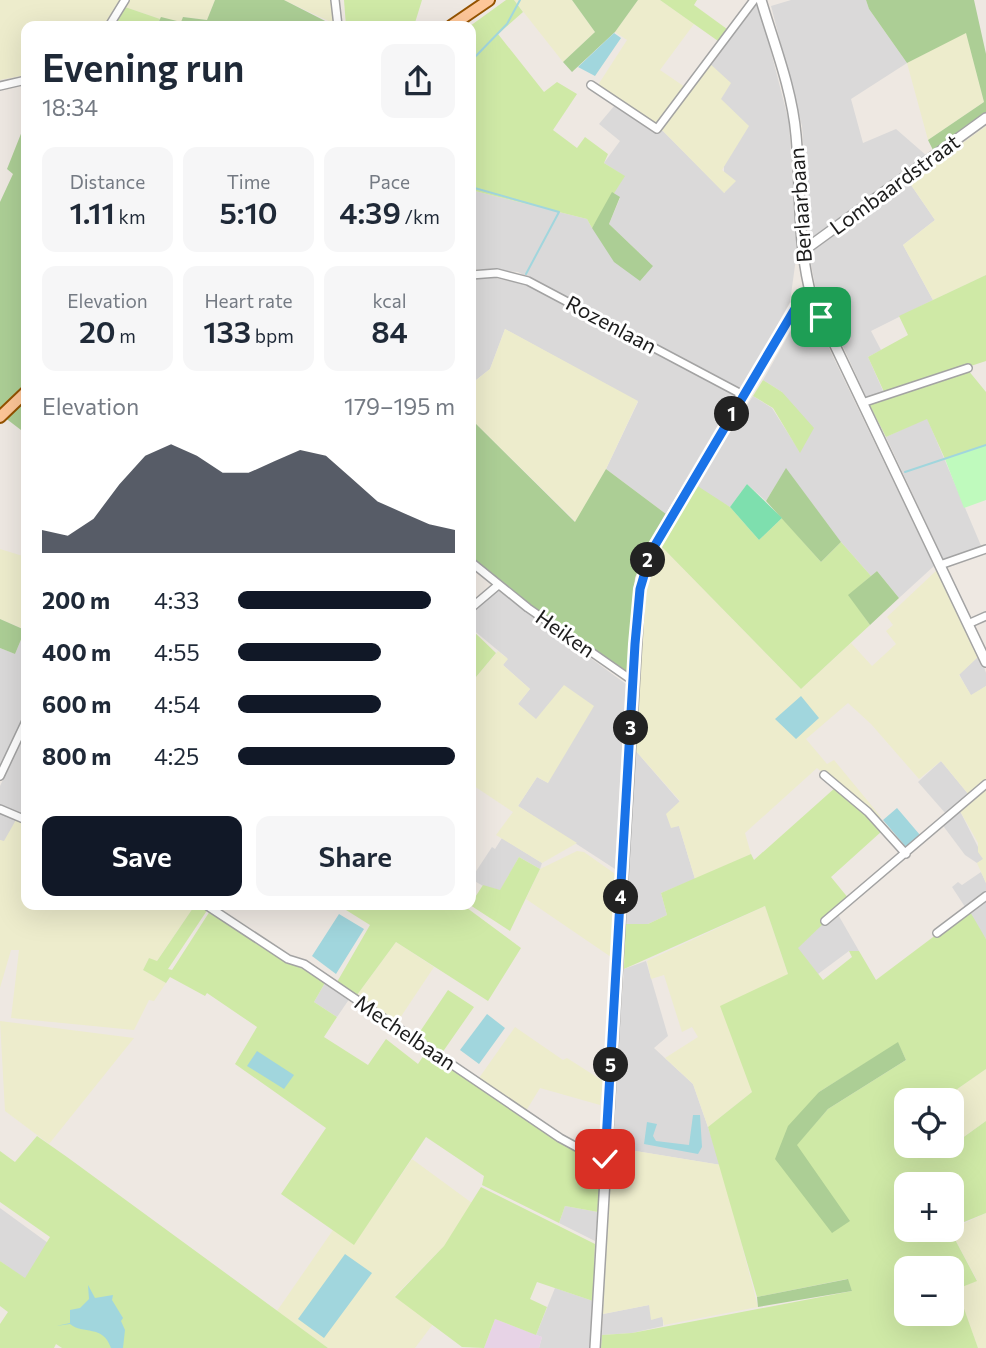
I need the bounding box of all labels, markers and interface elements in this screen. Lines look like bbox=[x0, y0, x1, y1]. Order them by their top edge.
text: Evening run bbox=[42, 43, 245, 90]
button: share bbox=[381, 44, 455, 118]
text: 18:34 bbox=[42, 93, 98, 121]
street label: Lombaardstraat bbox=[824, 128, 964, 239]
street label: Berlaarbaan bbox=[783, 147, 816, 263]
text: Distance bbox=[70, 170, 145, 193]
text: Time bbox=[227, 170, 270, 193]
text: Pace bbox=[369, 170, 410, 193]
text: 1.11 bbox=[70, 193, 115, 230]
text: 5:10 bbox=[219, 193, 278, 230]
text: 4:39 bbox=[339, 193, 401, 230]
text: km bbox=[115, 205, 145, 228]
text: /km bbox=[401, 205, 440, 228]
pin bbox=[791, 287, 851, 347]
text: Elevation bbox=[67, 289, 148, 312]
text: Heart rate bbox=[204, 289, 293, 312]
text: kcal bbox=[372, 289, 407, 312]
street label: Rozenlaan bbox=[562, 289, 661, 358]
icon: arrive bbox=[802, 298, 840, 336]
text: 20 bbox=[79, 312, 116, 349]
text: 133 bbox=[203, 312, 251, 349]
text: 84 bbox=[371, 312, 408, 349]
text: m bbox=[116, 324, 136, 347]
text: bpm bbox=[251, 324, 294, 347]
text: Elevation bbox=[42, 392, 139, 420]
text: 179–195 m bbox=[344, 392, 455, 420]
pin: 1 bbox=[714, 396, 750, 432]
text: 1 bbox=[727, 402, 736, 425]
pin: 2 bbox=[630, 542, 666, 578]
text: 2 bbox=[642, 548, 653, 571]
text: 200 m bbox=[42, 586, 110, 614]
text: 4:33 bbox=[154, 586, 199, 614]
street label: Heiken bbox=[532, 604, 600, 662]
text: 400 m bbox=[42, 638, 111, 666]
text: 4:55 bbox=[154, 638, 200, 666]
text: 600 m bbox=[42, 690, 111, 718]
text: 4:54 bbox=[154, 690, 200, 718]
pin: 3 bbox=[614, 710, 648, 746]
text: 3 bbox=[625, 716, 636, 739]
text: 800 m bbox=[42, 742, 111, 770]
text: 4:25 bbox=[154, 742, 199, 770]
button: Save bbox=[42, 816, 242, 896]
button: Share bbox=[256, 816, 455, 896]
pin: 4 bbox=[604, 880, 638, 914]
text: 4 bbox=[615, 885, 626, 908]
street label: Mechelbaan bbox=[351, 989, 461, 1075]
pin: 5 bbox=[594, 1048, 628, 1082]
text: 5 bbox=[605, 1053, 616, 1076]
map controls bbox=[894, 1088, 964, 1326]
button: locate bbox=[894, 1088, 964, 1158]
pin bbox=[575, 1129, 635, 1189]
icon: check bbox=[586, 1140, 624, 1178]
button: + bbox=[894, 1172, 964, 1242]
button: − bbox=[894, 1256, 964, 1326]

